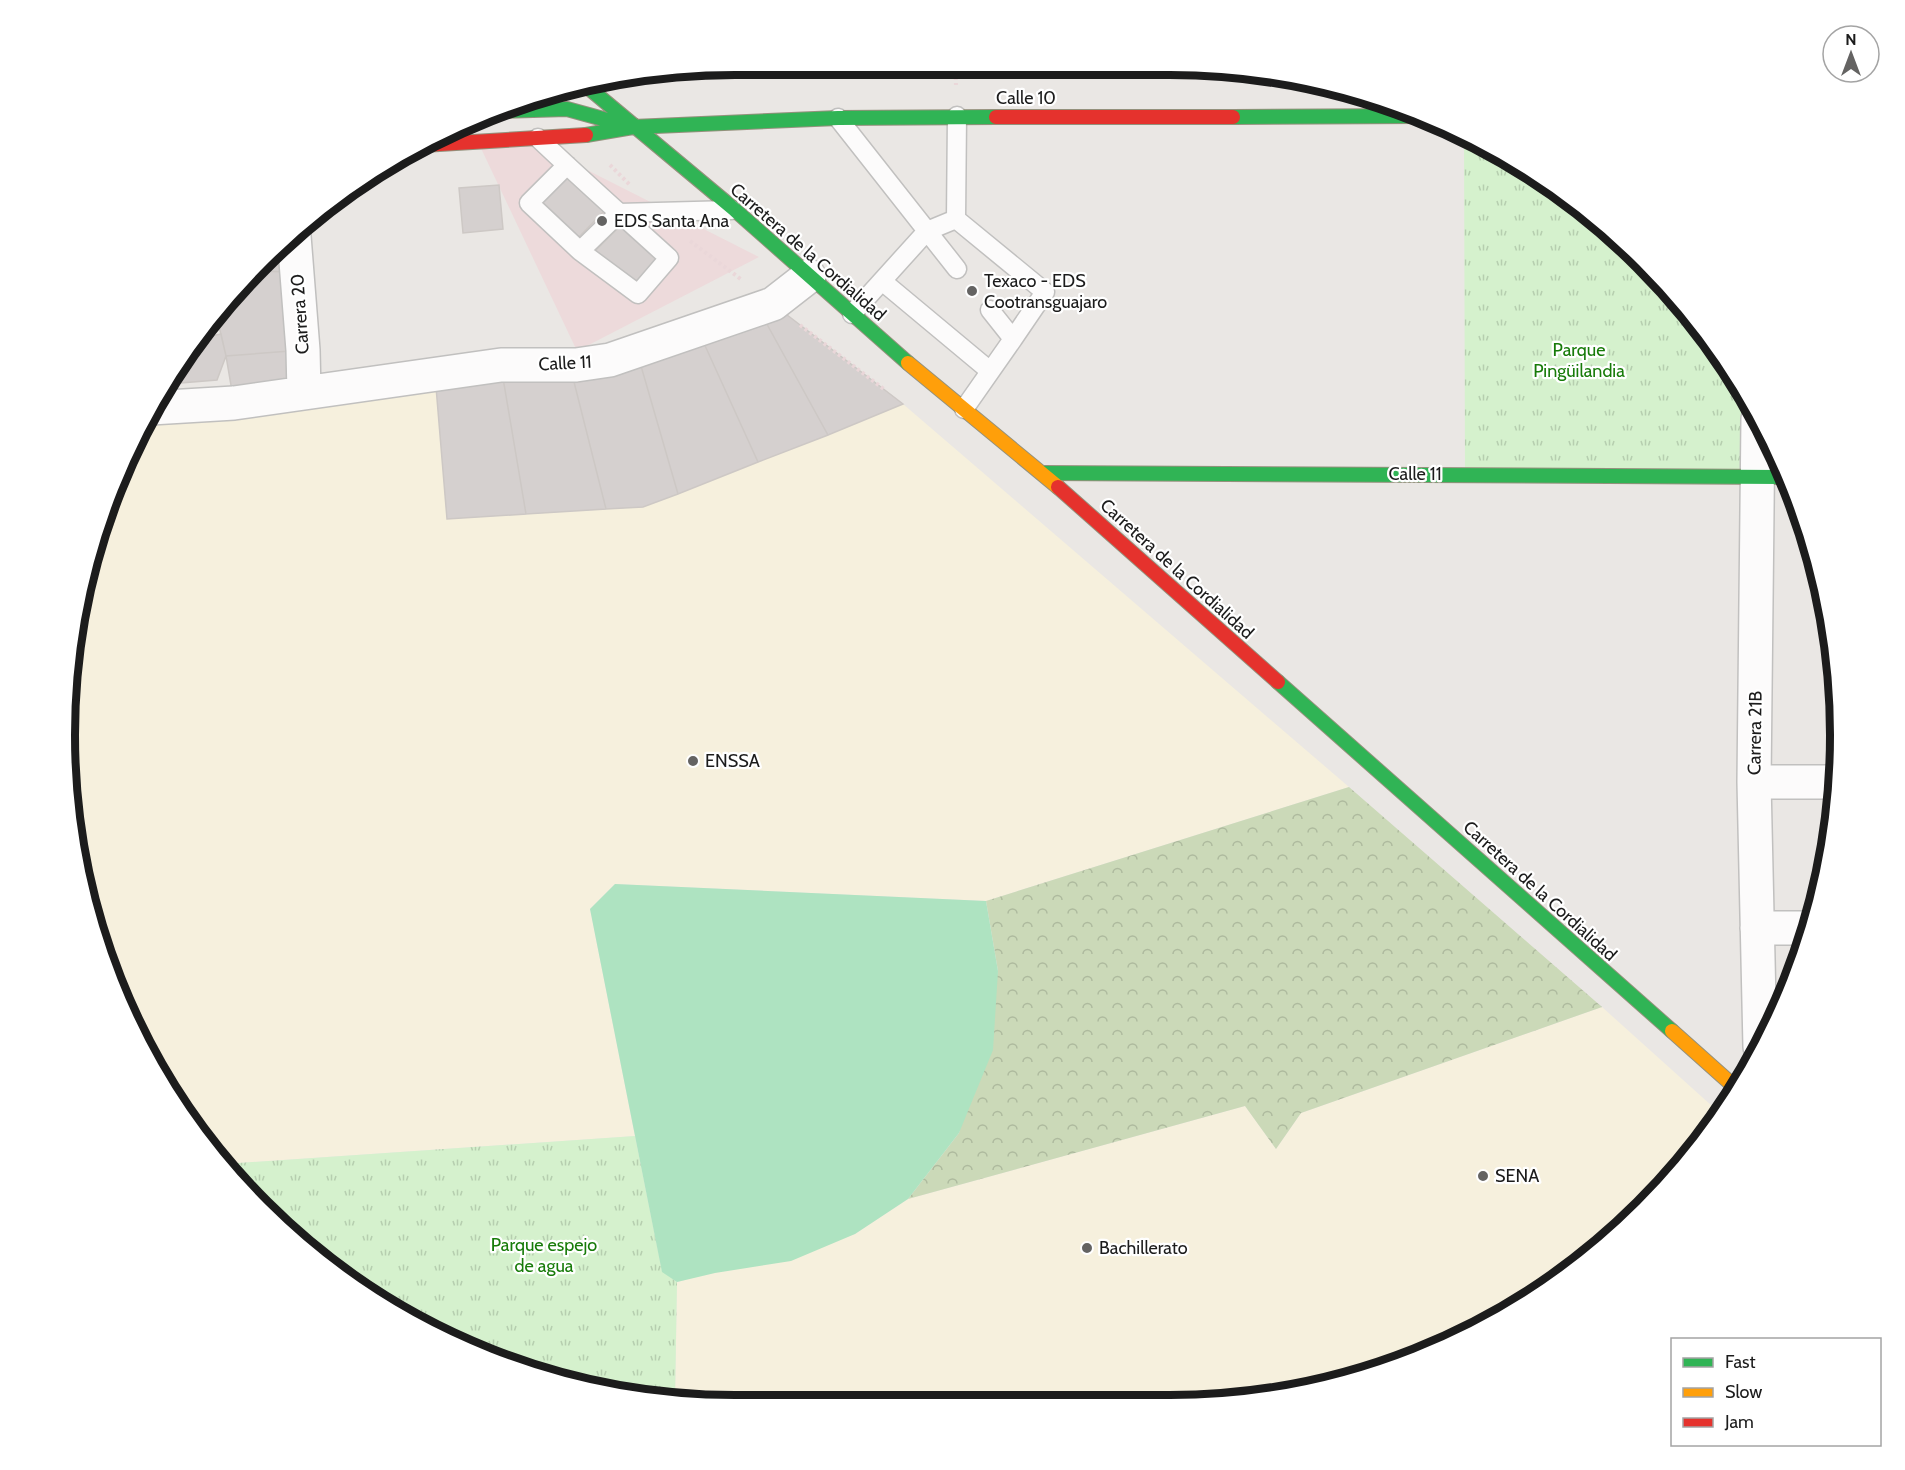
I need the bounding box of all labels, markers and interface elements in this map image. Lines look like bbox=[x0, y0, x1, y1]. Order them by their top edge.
north arrow bbox=[1821, 24, 1881, 84]
text: N bbox=[1845, 30, 1857, 49]
street label: Calle 10 bbox=[996, 87, 1056, 109]
street label: Carretera de la Cordialidad bbox=[726, 178, 890, 326]
place label: EDS Santa Ana bbox=[614, 210, 730, 232]
marker: EDS Santa Ana bbox=[595, 214, 609, 228]
place label: Texaco - EDS Cootransguajaro bbox=[984, 270, 1107, 313]
street label: Carrera 20 bbox=[286, 273, 314, 355]
marker: Texaco - EDS Cootransguajaro bbox=[965, 284, 979, 298]
park label: Parque Pingüilandia bbox=[1533, 339, 1625, 382]
street label: Calle 11 bbox=[538, 351, 592, 375]
street label: Calle 11 bbox=[1388, 463, 1442, 485]
street label: Carretera de la Cordialidad bbox=[1096, 494, 1258, 644]
street label: Carrera 21B bbox=[1743, 690, 1767, 775]
place label: ENSSA bbox=[705, 750, 760, 772]
marker: ENSSA bbox=[686, 754, 700, 768]
street label: Carretera de la Cordialidad bbox=[1459, 816, 1621, 966]
place label: SENA bbox=[1495, 1165, 1539, 1187]
marker: SENA bbox=[1476, 1169, 1490, 1183]
park label: Parque espejo de agua bbox=[491, 1234, 597, 1277]
place label: Bachillerato bbox=[1099, 1237, 1188, 1259]
marker: Bachillerato bbox=[1080, 1241, 1094, 1255]
legend bbox=[1671, 1338, 1881, 1446]
text: Fast bbox=[1725, 1351, 1756, 1373]
text: Slow bbox=[1725, 1381, 1762, 1403]
text: Jam bbox=[1724, 1411, 1754, 1433]

